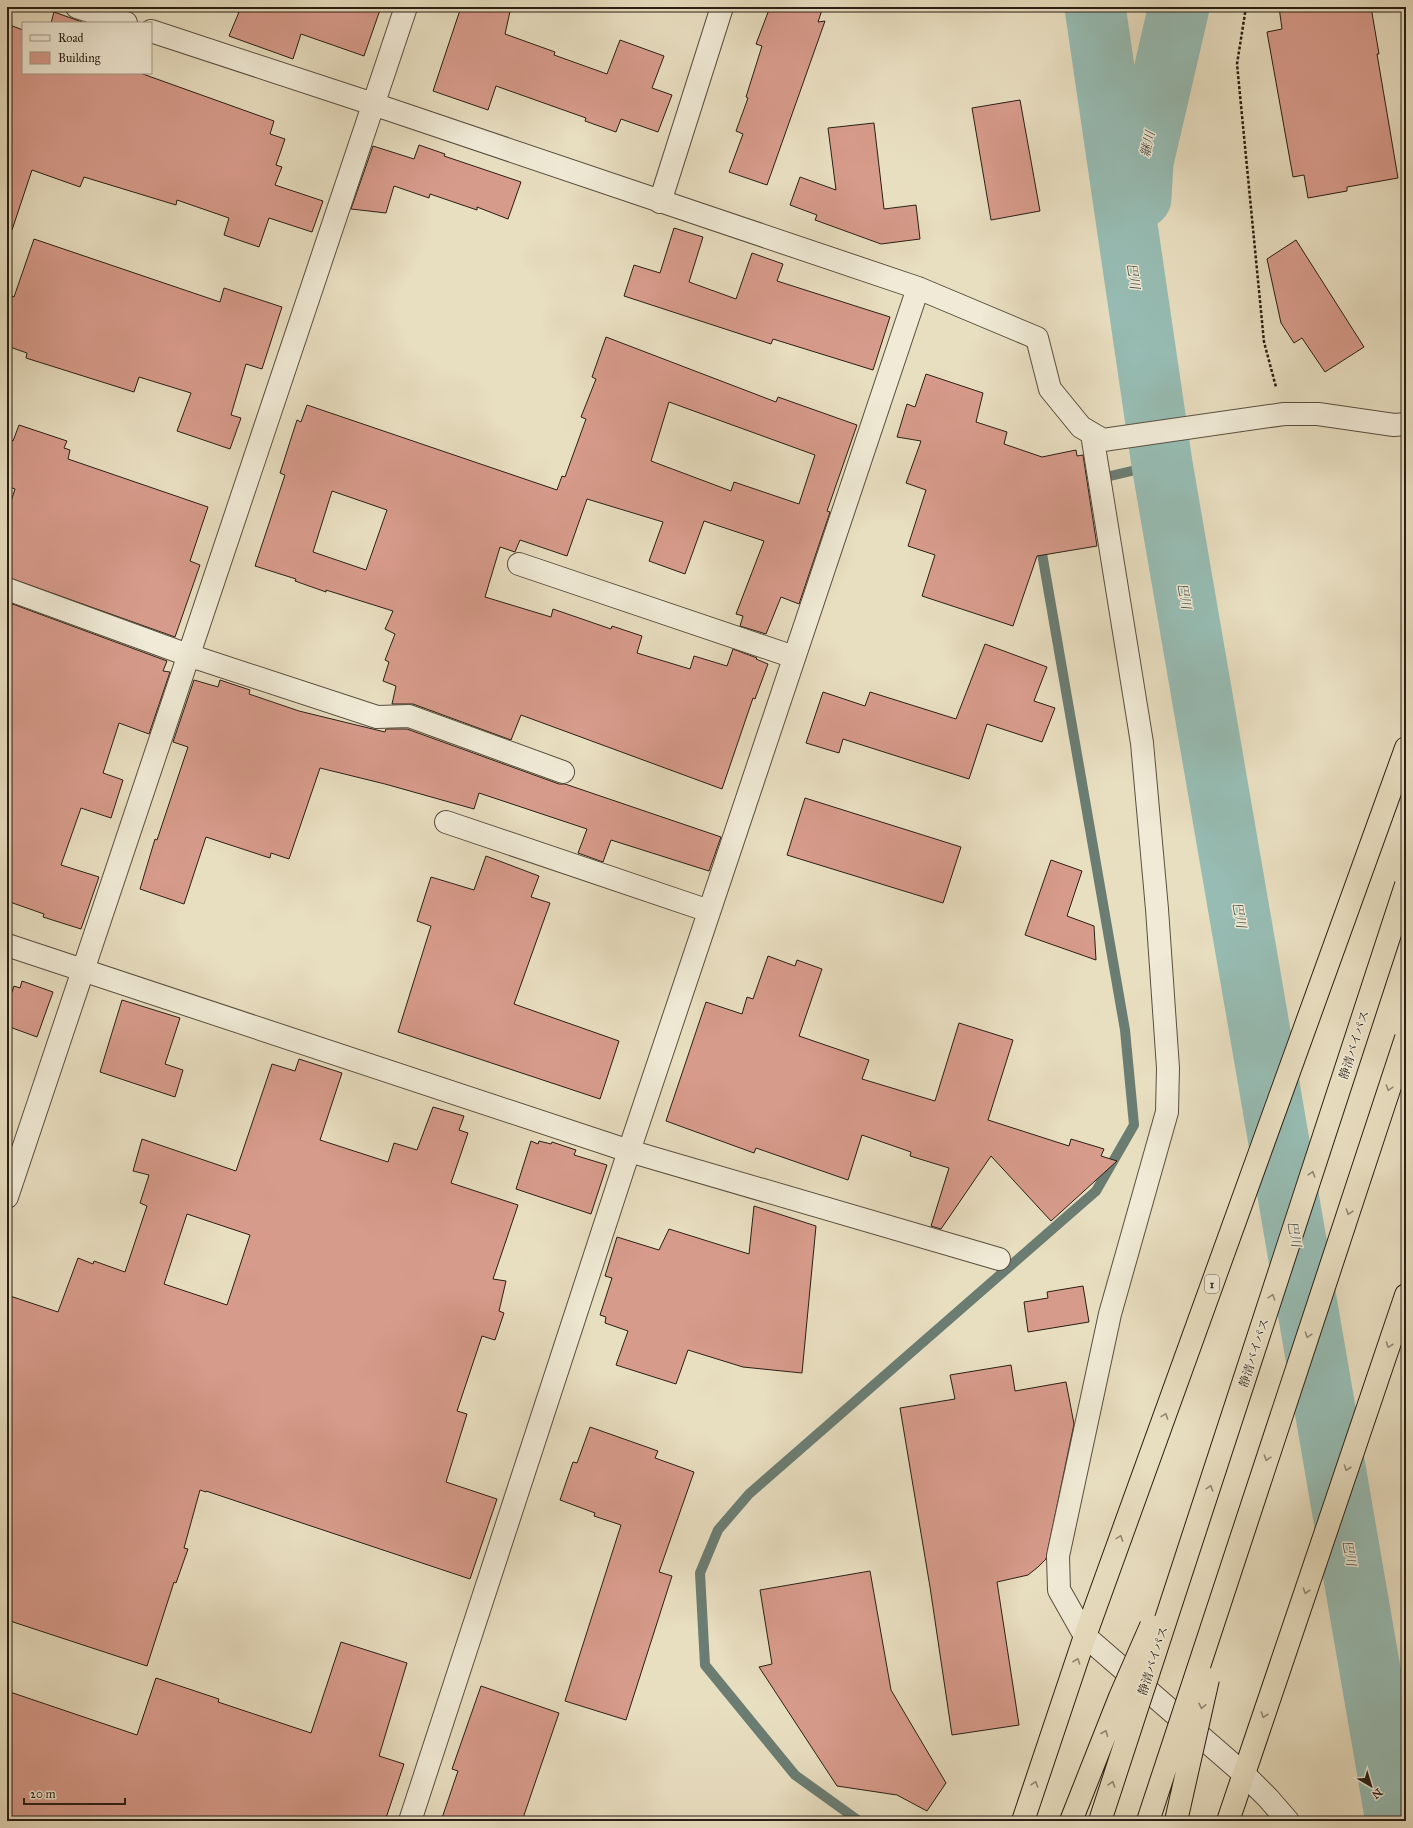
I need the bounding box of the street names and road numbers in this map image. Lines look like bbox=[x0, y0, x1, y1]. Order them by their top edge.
street label: 静清バイパス bbox=[1336, 1009, 1372, 1081]
road number: 1 bbox=[1205, 1275, 1219, 1293]
street label: 静清バイパス bbox=[1236, 1317, 1272, 1389]
street label: 静清バイパス bbox=[1135, 1625, 1171, 1697]

